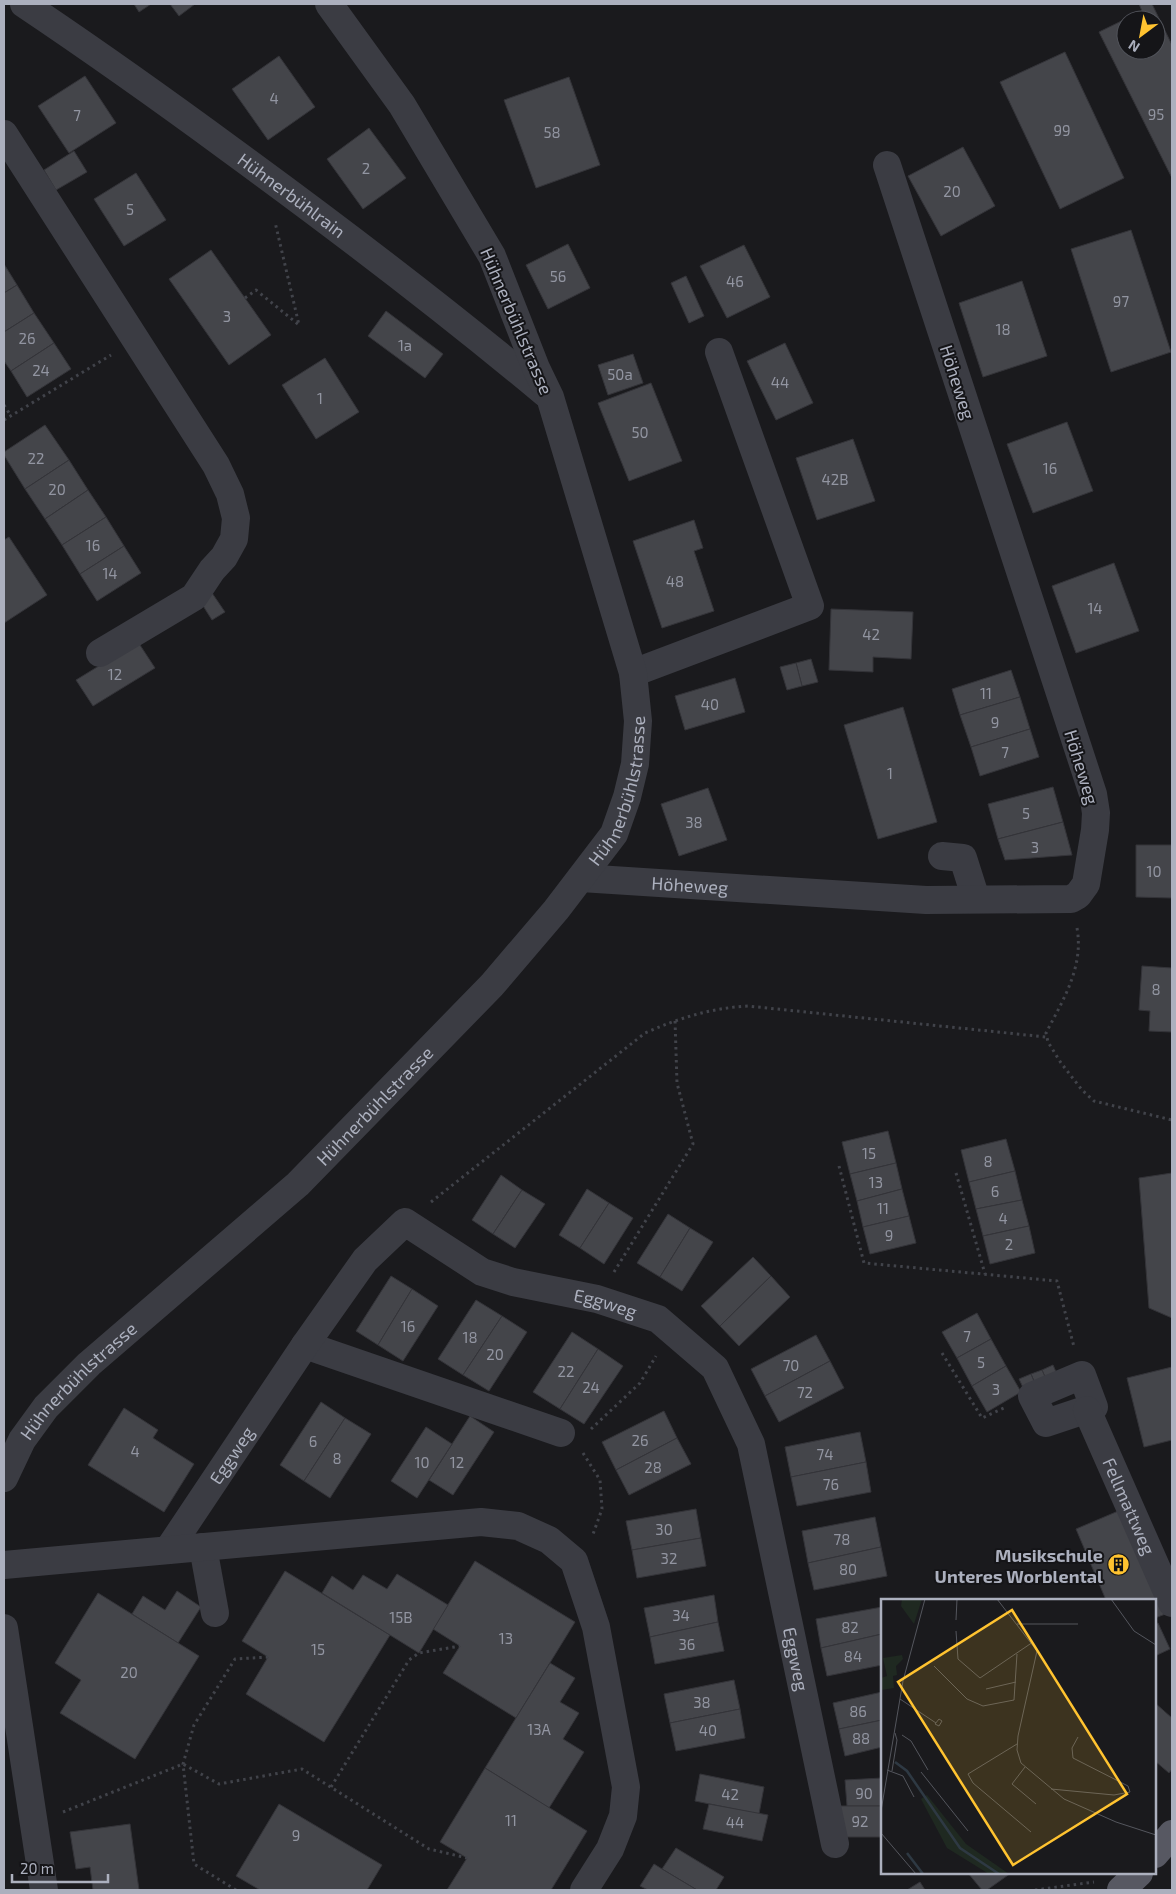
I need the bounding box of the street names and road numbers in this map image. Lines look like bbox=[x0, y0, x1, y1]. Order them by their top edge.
street label: Hühnerbühlrain bbox=[234, 148, 350, 242]
street label: Hühnerbühlstrasse bbox=[476, 244, 558, 398]
street label: Höheweg bbox=[936, 342, 980, 422]
street label: Hühnerbühlstrasse bbox=[583, 715, 649, 870]
street label: Höheweg bbox=[1060, 727, 1104, 807]
street label: Höheweg bbox=[651, 872, 729, 898]
street label: Hühnerbühlstrasse bbox=[312, 1041, 437, 1170]
street label: Eggweg bbox=[572, 1284, 640, 1322]
street label: Hühnerbühlstrasse bbox=[15, 1317, 141, 1444]
street label: Eggweg bbox=[204, 1422, 258, 1488]
street label: Fellmattweg bbox=[1098, 1454, 1160, 1558]
street label: Eggweg bbox=[779, 1625, 814, 1693]

